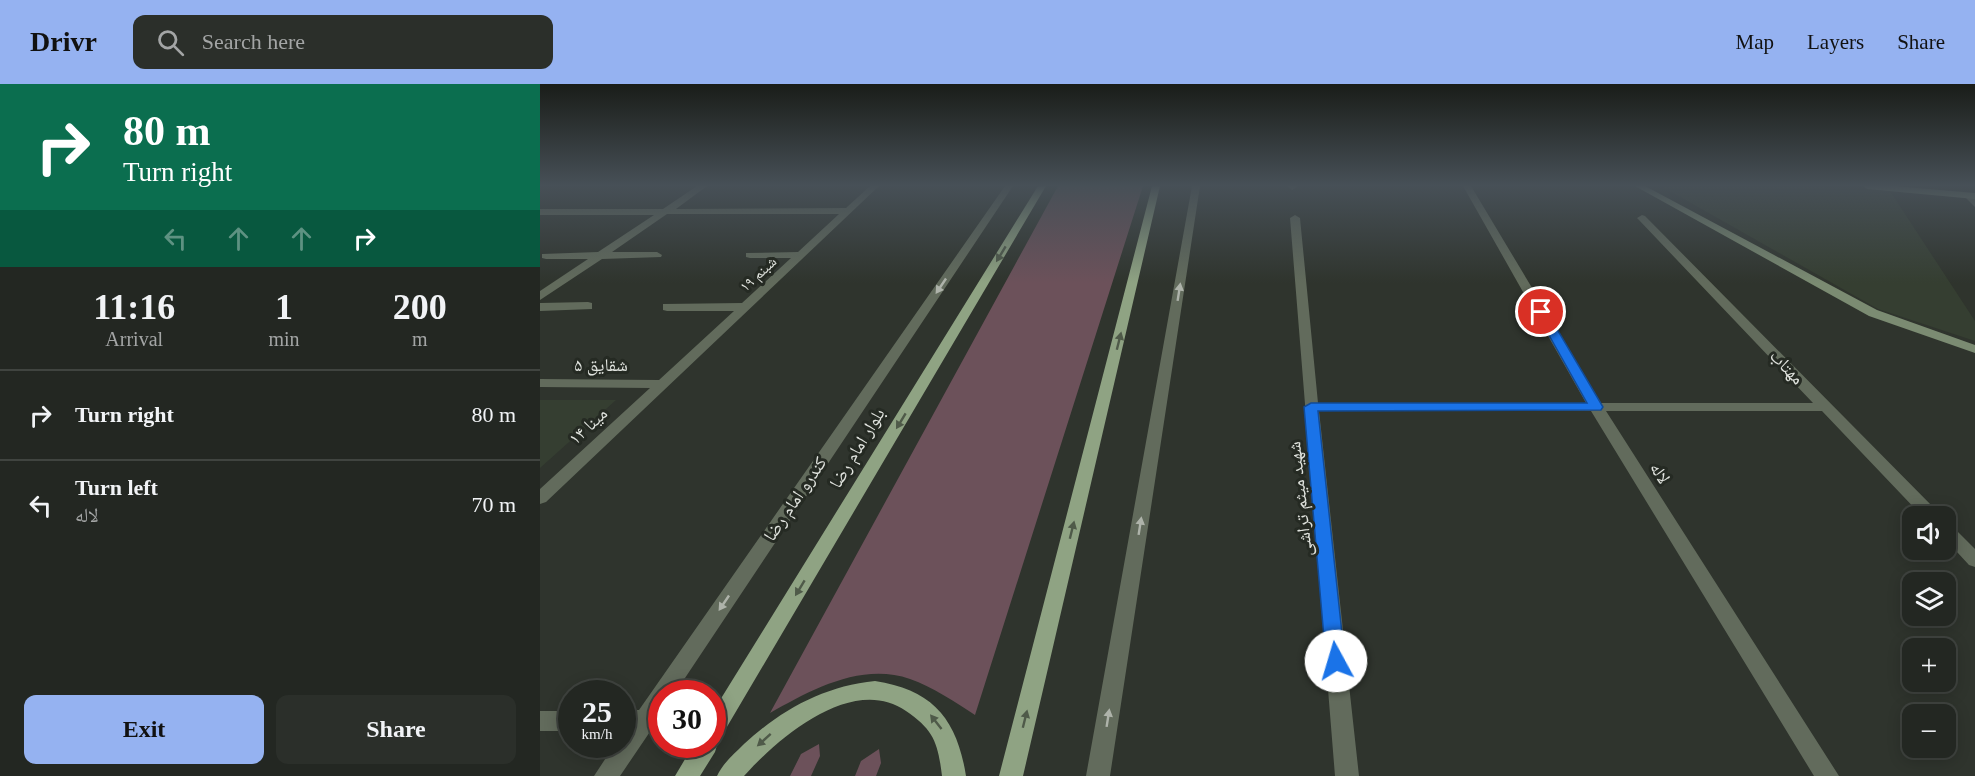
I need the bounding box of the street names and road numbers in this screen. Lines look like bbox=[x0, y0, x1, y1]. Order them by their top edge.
street label: شبنم ۱۹ bbox=[737, 253, 781, 296]
street label: مهتاب bbox=[1766, 346, 1808, 389]
street label: شقایق ۵ bbox=[574, 355, 628, 376]
street label: مینا ۱۴ bbox=[565, 403, 612, 449]
street label: بلوار امام رضا bbox=[825, 404, 890, 493]
street label: شهید میثم تراشی bbox=[1284, 440, 1318, 557]
street label: کندرو امام رضا bbox=[760, 453, 832, 546]
street label: لاله bbox=[1646, 459, 1674, 487]

